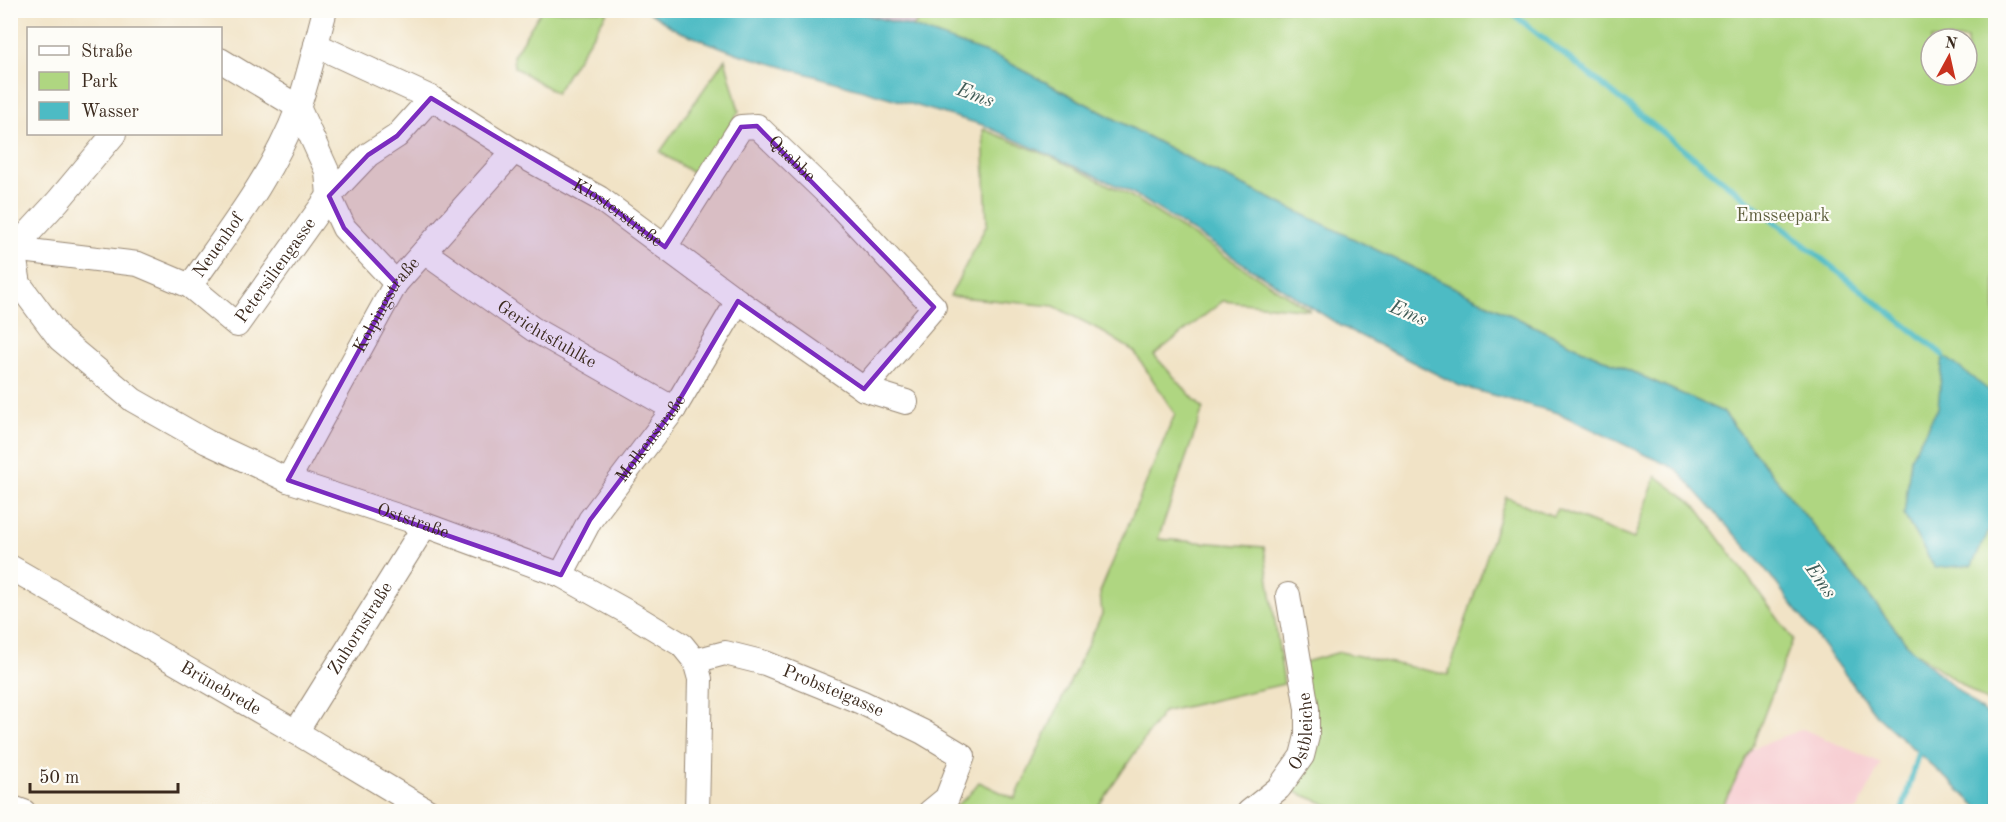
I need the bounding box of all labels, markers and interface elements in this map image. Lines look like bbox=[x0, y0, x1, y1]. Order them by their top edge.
legend bbox=[27, 27, 222, 135]
north arrow bbox=[1919, 27, 1979, 87]
text: N bbox=[1944, 35, 1959, 53]
text: Straße bbox=[81, 43, 132, 61]
text: Park bbox=[81, 73, 118, 91]
water label: Ems bbox=[953, 80, 997, 112]
text: Wasser bbox=[81, 103, 140, 121]
street label: Quabbe bbox=[764, 133, 819, 186]
street label: Klosterstraße bbox=[569, 176, 666, 251]
park label: Emsseepark bbox=[1736, 207, 1830, 225]
street label: Neuenhof bbox=[190, 209, 248, 281]
street label: Petersiliengasse bbox=[232, 215, 319, 326]
street label: Kolpingstraße bbox=[350, 254, 423, 356]
street label: Gerichtsfuhlke bbox=[493, 297, 599, 372]
water label: Ems bbox=[1385, 297, 1430, 331]
street label: Molkenstraße bbox=[613, 392, 689, 486]
street label: Oststraße bbox=[375, 501, 451, 542]
water label: Ems bbox=[1800, 559, 1839, 602]
street label: Zuhornstraße bbox=[325, 579, 396, 678]
street label: Brünebrede bbox=[177, 658, 264, 719]
street label: Probsteigasse bbox=[780, 662, 886, 721]
street label: Ostbleiche bbox=[1285, 691, 1316, 774]
scale bar bbox=[30, 756, 178, 794]
text: 50 m bbox=[39, 769, 79, 787]

